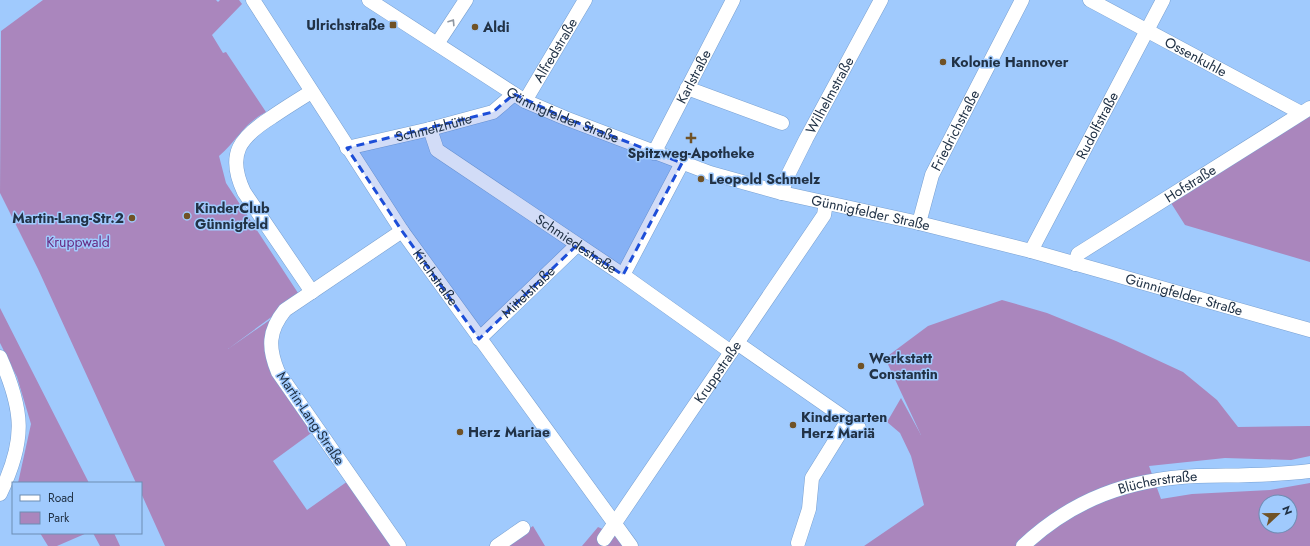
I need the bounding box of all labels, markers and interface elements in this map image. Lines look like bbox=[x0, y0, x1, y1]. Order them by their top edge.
street label: Alfredstraße bbox=[528, 14, 582, 86]
place label: Ulrichstraße bbox=[306, 15, 385, 35]
place label: Aldi bbox=[482, 17, 510, 37]
one-way arrow bbox=[447, 19, 454, 26]
marker: Ulrichstraße bbox=[388, 20, 398, 30]
marker: Aldi bbox=[470, 22, 480, 32]
street label: Ossenkuhle bbox=[1161, 32, 1231, 82]
street label: Karlstraße bbox=[671, 46, 716, 107]
place label: Kolonie Hannover bbox=[951, 52, 1069, 72]
street label: Wilhelmstraße bbox=[801, 53, 859, 137]
marker: Kolonie Hannover bbox=[938, 57, 948, 67]
street label: Günnigfelder Straße bbox=[502, 82, 622, 148]
street label: Friedrichstraße bbox=[926, 86, 984, 174]
street label: Rudolfstraße bbox=[1071, 88, 1123, 163]
street label: Schmelzhütte bbox=[393, 108, 474, 147]
marker: Spitzweg-Apotheke bbox=[686, 133, 696, 143]
place label: Spitzweg-Apotheke bbox=[628, 143, 754, 163]
street label: Hofstraße bbox=[1161, 160, 1220, 207]
place label: Leopold Schmelz bbox=[709, 169, 821, 189]
marker: Leopold Schmelz bbox=[696, 174, 706, 184]
street label: Günnigfelder Straße bbox=[810, 190, 932, 235]
place label: KinderClub Günnigfeld bbox=[195, 198, 270, 234]
place label: Martin-Lang-Str.2 bbox=[12, 208, 124, 228]
street label: Schmiedestraße bbox=[532, 209, 621, 278]
marker: KinderClub Günnigfeld bbox=[182, 211, 192, 221]
marker: Martin-Lang-Str.2 bbox=[127, 213, 137, 223]
park label: Kruppwald bbox=[46, 232, 110, 252]
street label: Kirchstraße bbox=[408, 245, 463, 310]
street label: Mittelstraße bbox=[497, 261, 560, 323]
street label: Günnigfelder Straße bbox=[1123, 268, 1245, 320]
street label: Kruppstraße bbox=[689, 337, 746, 407]
place label: Werkstatt Constantin bbox=[869, 348, 938, 384]
marker: Werkstatt Constantin bbox=[856, 361, 866, 371]
street label: Martin-Lang-Straße bbox=[272, 367, 350, 469]
place label: Kindergarten Herz Mariä bbox=[801, 407, 887, 443]
marker: Kindergarten Herz Mariä bbox=[788, 420, 798, 430]
place label: Herz Mariae bbox=[468, 422, 550, 442]
marker: Herz Mariae bbox=[455, 427, 465, 437]
street label: Blücherstraße bbox=[1115, 466, 1198, 499]
legend bbox=[12, 482, 142, 534]
text: Road bbox=[48, 489, 74, 507]
north arrow bbox=[1258, 494, 1298, 534]
text: N bbox=[1278, 503, 1296, 517]
text: Park bbox=[48, 509, 70, 527]

